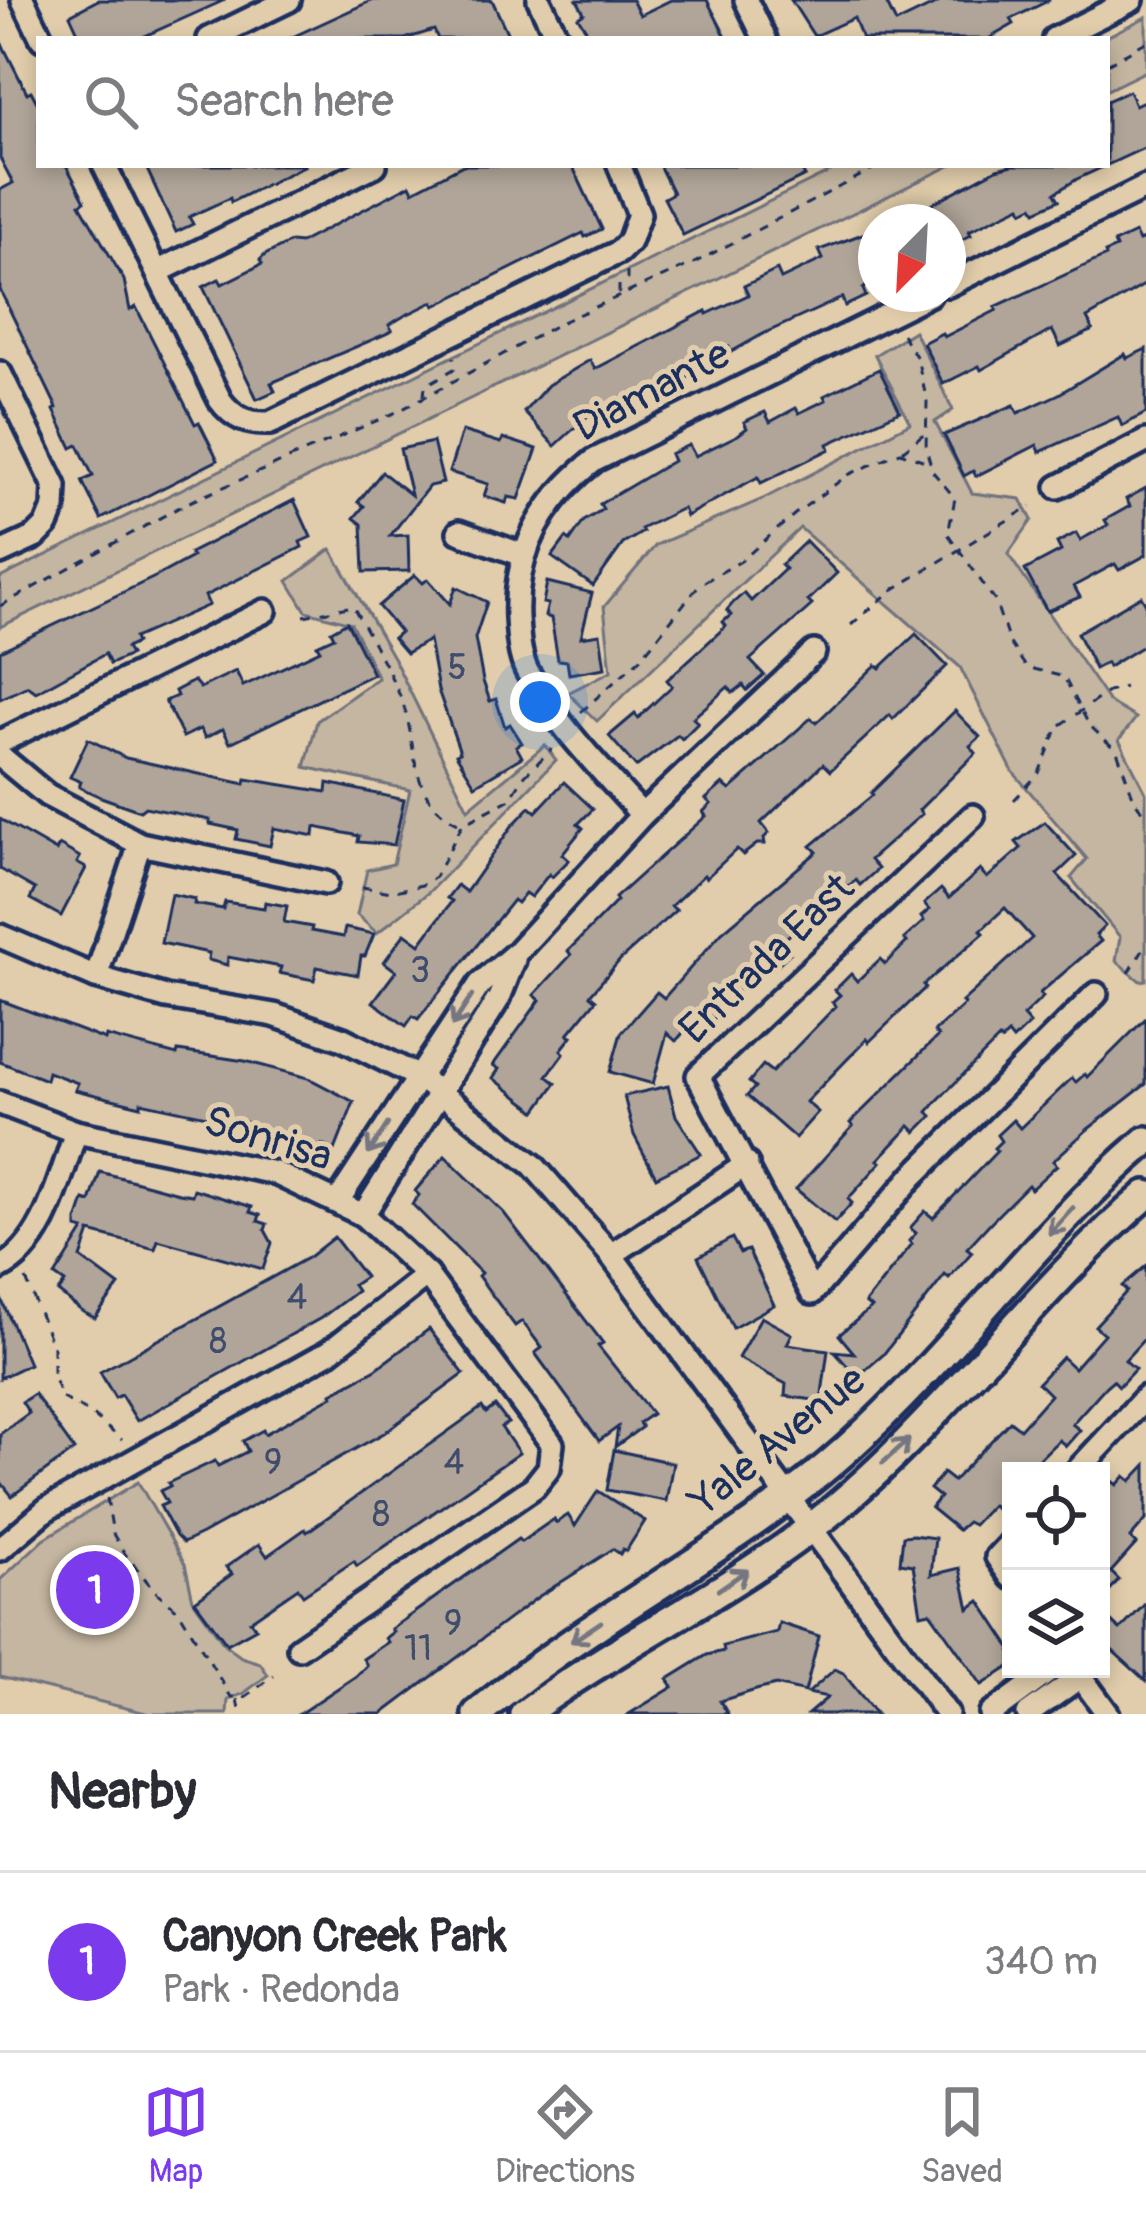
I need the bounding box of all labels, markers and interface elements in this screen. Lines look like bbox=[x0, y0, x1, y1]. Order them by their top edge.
search box bbox=[36, 36, 1110, 168]
icon: search bbox=[78, 69, 144, 135]
text: Search here bbox=[174, 74, 394, 130]
north arrow bbox=[858, 204, 966, 312]
street label: Diamante bbox=[565, 328, 739, 454]
house number: 5 bbox=[447, 645, 467, 690]
your location bbox=[510, 672, 570, 732]
street label: Entrada East bbox=[669, 863, 865, 1055]
house number: 3 bbox=[410, 948, 430, 993]
one-way arrow bbox=[450, 993, 475, 1027]
street label: Sonrisa bbox=[198, 1095, 338, 1183]
one-way arrow bbox=[366, 1121, 391, 1155]
one-way arrow bbox=[1047, 1206, 1075, 1235]
house number: 4 bbox=[287, 1275, 308, 1320]
house number: 8 bbox=[209, 1319, 227, 1364]
street label: Yale Avenue bbox=[679, 1354, 877, 1528]
one-way arrow bbox=[881, 1438, 911, 1465]
house number: 9 bbox=[264, 1440, 282, 1485]
house number: 4 bbox=[444, 1440, 465, 1485]
map controls bbox=[1002, 1462, 1110, 1678]
button: locate bbox=[1002, 1462, 1110, 1570]
house number: 8 bbox=[372, 1492, 390, 1537]
pin: 1 bbox=[56, 1545, 134, 1635]
one-way arrow bbox=[715, 1568, 749, 1593]
button: layers bbox=[1002, 1570, 1110, 1678]
house number: 9 bbox=[444, 1601, 462, 1646]
one-way arrow bbox=[569, 1620, 603, 1645]
house number: 11 bbox=[404, 1626, 432, 1671]
text: Nearby bbox=[48, 1760, 196, 1824]
text: Canyon Creek Park bbox=[162, 1909, 507, 1965]
text: 1 bbox=[79, 1937, 95, 1986]
text: 340 m bbox=[984, 1937, 1098, 1986]
text: Park · Redonda bbox=[162, 1965, 400, 2014]
tab: Map bbox=[143, 2079, 209, 2192]
tab: Directions bbox=[495, 2079, 635, 2192]
tab: Saved bbox=[921, 2079, 1003, 2192]

